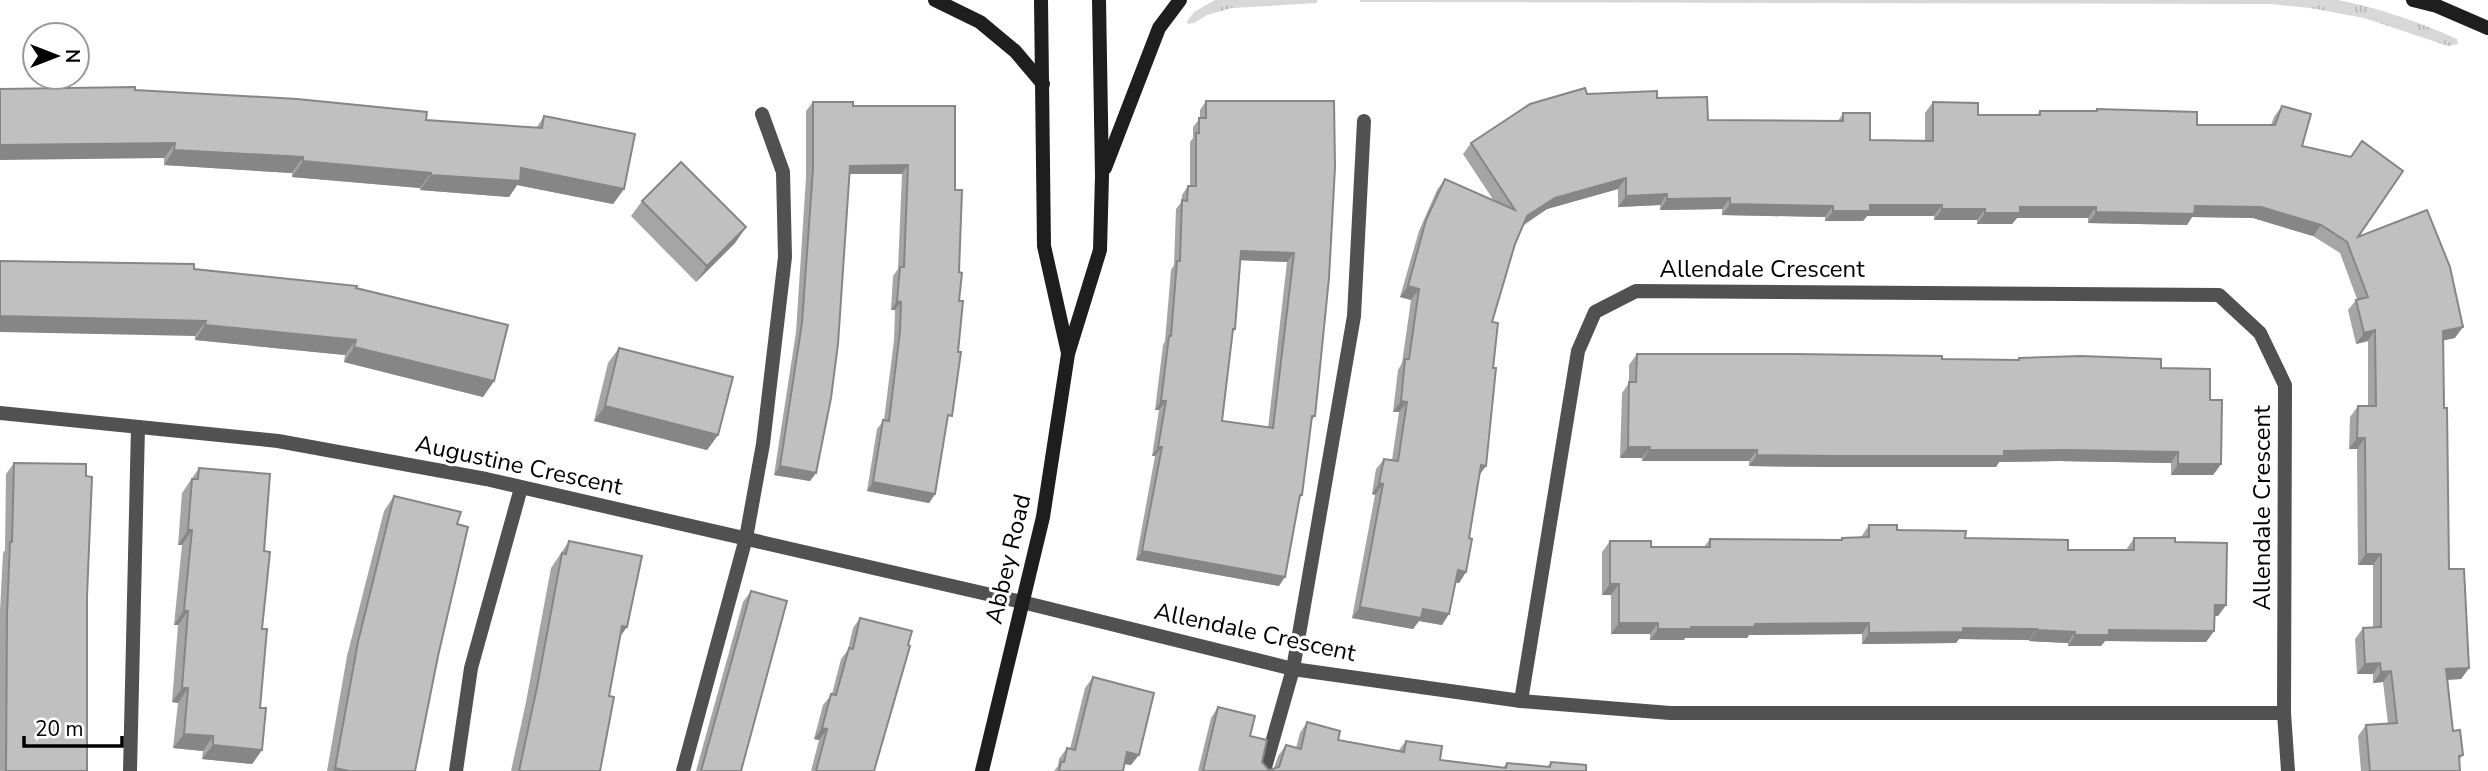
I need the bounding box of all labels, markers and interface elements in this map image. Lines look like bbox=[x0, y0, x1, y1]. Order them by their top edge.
north arrow bbox=[21, 21, 91, 91]
text: N bbox=[59, 49, 85, 63]
street label: Allendale Crescent bbox=[1659, 253, 1865, 285]
street label: Allendale Crescent bbox=[2246, 405, 2278, 611]
street label: Augustine Crescent bbox=[412, 427, 626, 503]
street label: Abbey Road bbox=[978, 491, 1038, 627]
street label: Allendale Crescent bbox=[1151, 595, 1359, 669]
scale bar bbox=[24, 704, 122, 748]
text: 20 m bbox=[35, 715, 84, 743]

